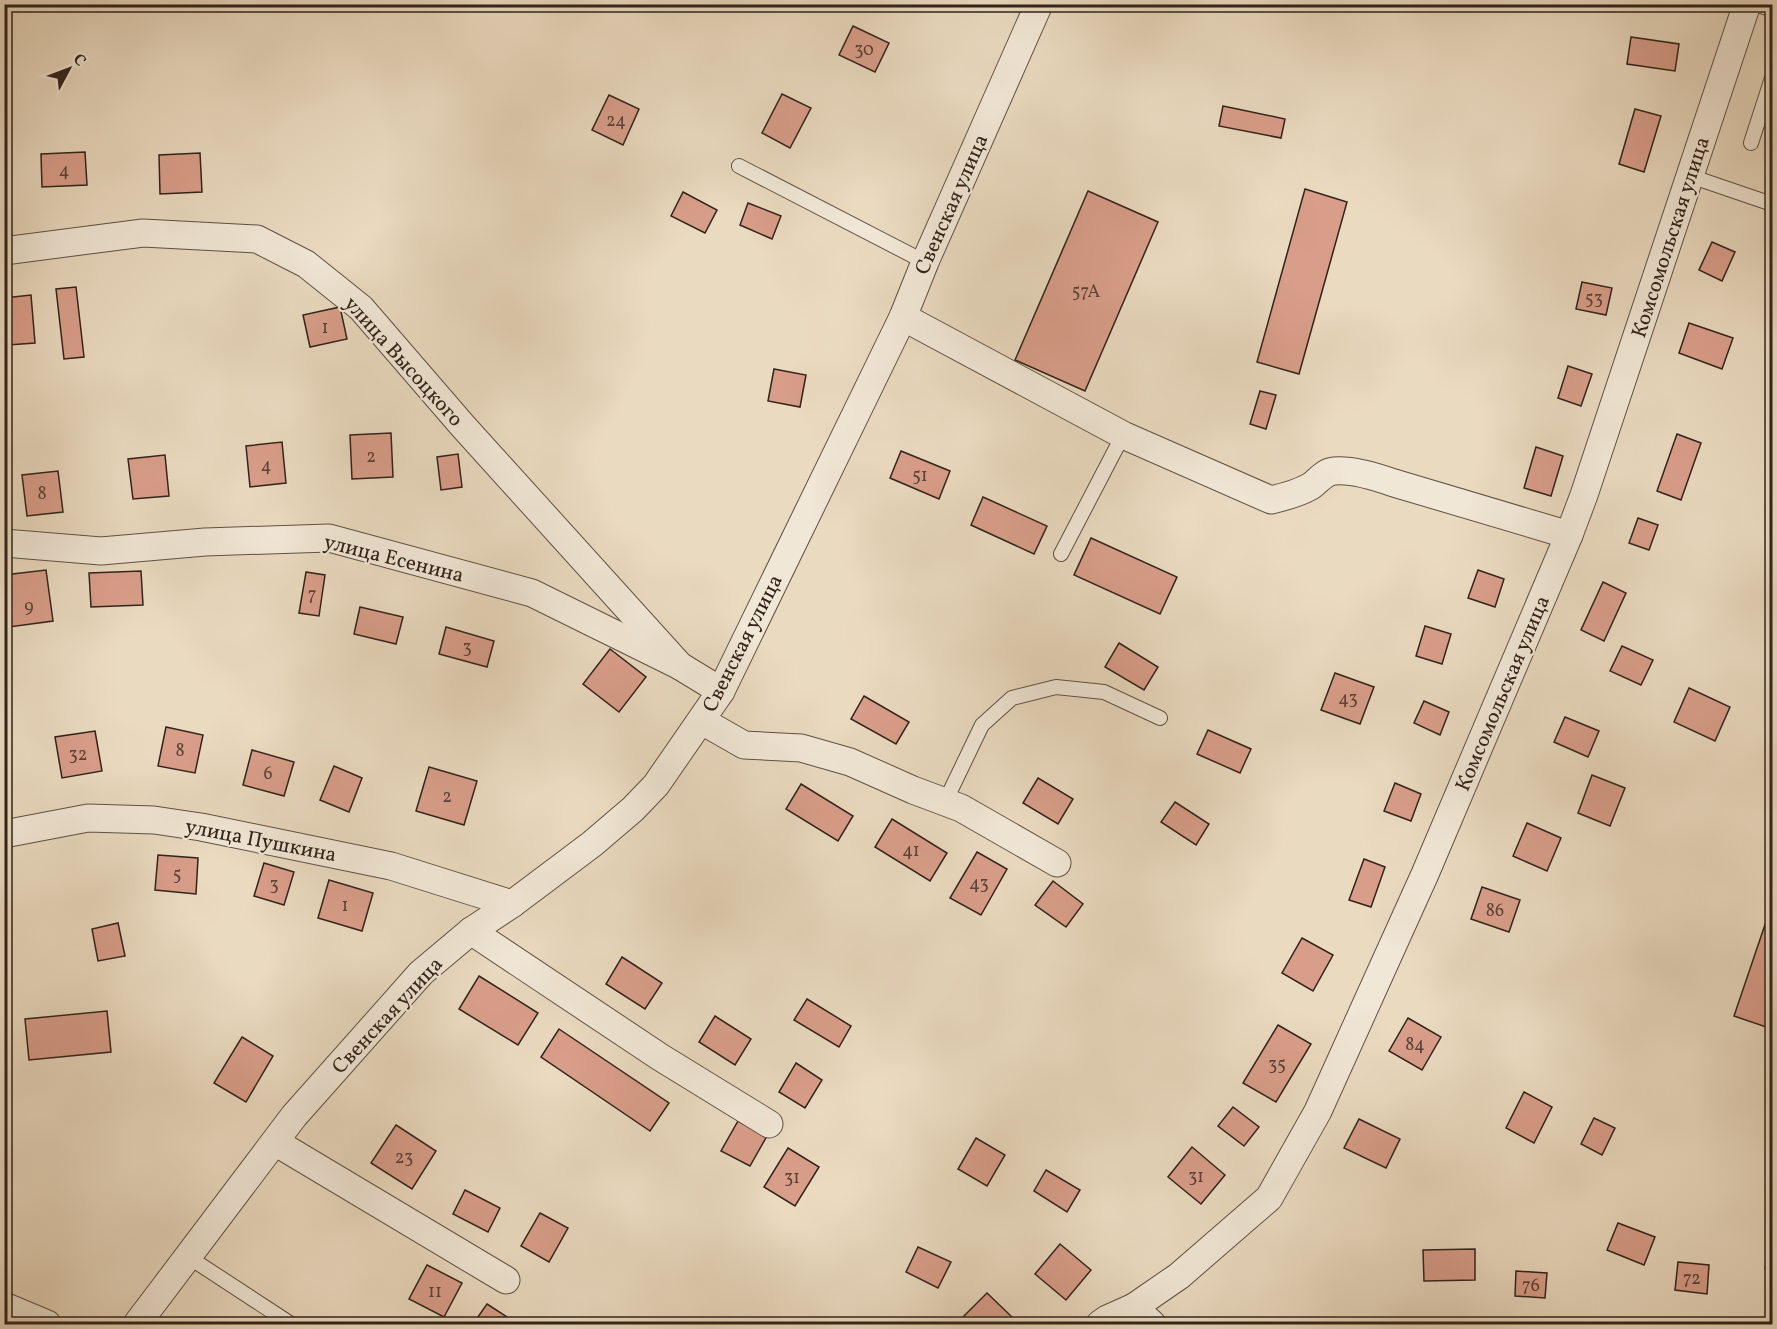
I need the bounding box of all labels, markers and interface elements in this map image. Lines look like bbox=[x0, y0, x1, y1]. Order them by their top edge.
house number: 30 bbox=[854, 38, 874, 63]
north arrow bbox=[39, 39, 99, 99]
text: С bbox=[67, 49, 90, 72]
house number: 24 bbox=[606, 109, 626, 134]
street label: Свенская улица bbox=[908, 130, 996, 280]
street label: Комсомольская улица bbox=[1625, 133, 1718, 342]
house number: 4 bbox=[59, 159, 69, 184]
house number: 57А bbox=[1072, 280, 1100, 305]
house number: 53 bbox=[1585, 287, 1603, 312]
street label: улица Высоцкого bbox=[336, 290, 469, 434]
house number: 1 bbox=[322, 316, 328, 341]
house number: 2 bbox=[366, 445, 376, 470]
house number: 4 bbox=[261, 454, 271, 479]
house number: 51 bbox=[912, 464, 928, 489]
house number: 8 bbox=[37, 482, 47, 507]
street label: улица Есенина bbox=[321, 528, 467, 591]
street label: Свенская улица bbox=[696, 570, 791, 718]
house number: 7 bbox=[308, 583, 316, 608]
street label: Комсомольская улица bbox=[1449, 591, 1558, 796]
house number: 9 bbox=[24, 595, 34, 620]
house number: 3 bbox=[462, 636, 472, 661]
house number: 43 bbox=[1338, 687, 1358, 712]
house number: 8 bbox=[175, 739, 185, 764]
house number: 32 bbox=[69, 743, 87, 768]
house number: 6 bbox=[263, 762, 273, 787]
house number: 2 bbox=[442, 785, 452, 810]
street label: улица Пушкина bbox=[183, 813, 339, 870]
house number: 41 bbox=[902, 839, 920, 864]
house number: 5 bbox=[173, 863, 181, 888]
house number: 43 bbox=[969, 872, 989, 897]
house number: 3 bbox=[269, 873, 279, 898]
house number: 1 bbox=[342, 894, 348, 919]
house number: 86 bbox=[1486, 899, 1504, 924]
street label: Свенская улица bbox=[326, 951, 450, 1081]
house number: 84 bbox=[1405, 1033, 1425, 1058]
house number: 35 bbox=[1268, 1053, 1286, 1078]
house number: 23 bbox=[395, 1146, 413, 1171]
house number: 31 bbox=[1188, 1165, 1204, 1190]
house number: 31 bbox=[784, 1166, 800, 1191]
house number: 72 bbox=[1683, 1267, 1701, 1292]
house number: 76 bbox=[1522, 1274, 1540, 1299]
house number: 11 bbox=[428, 1280, 442, 1305]

